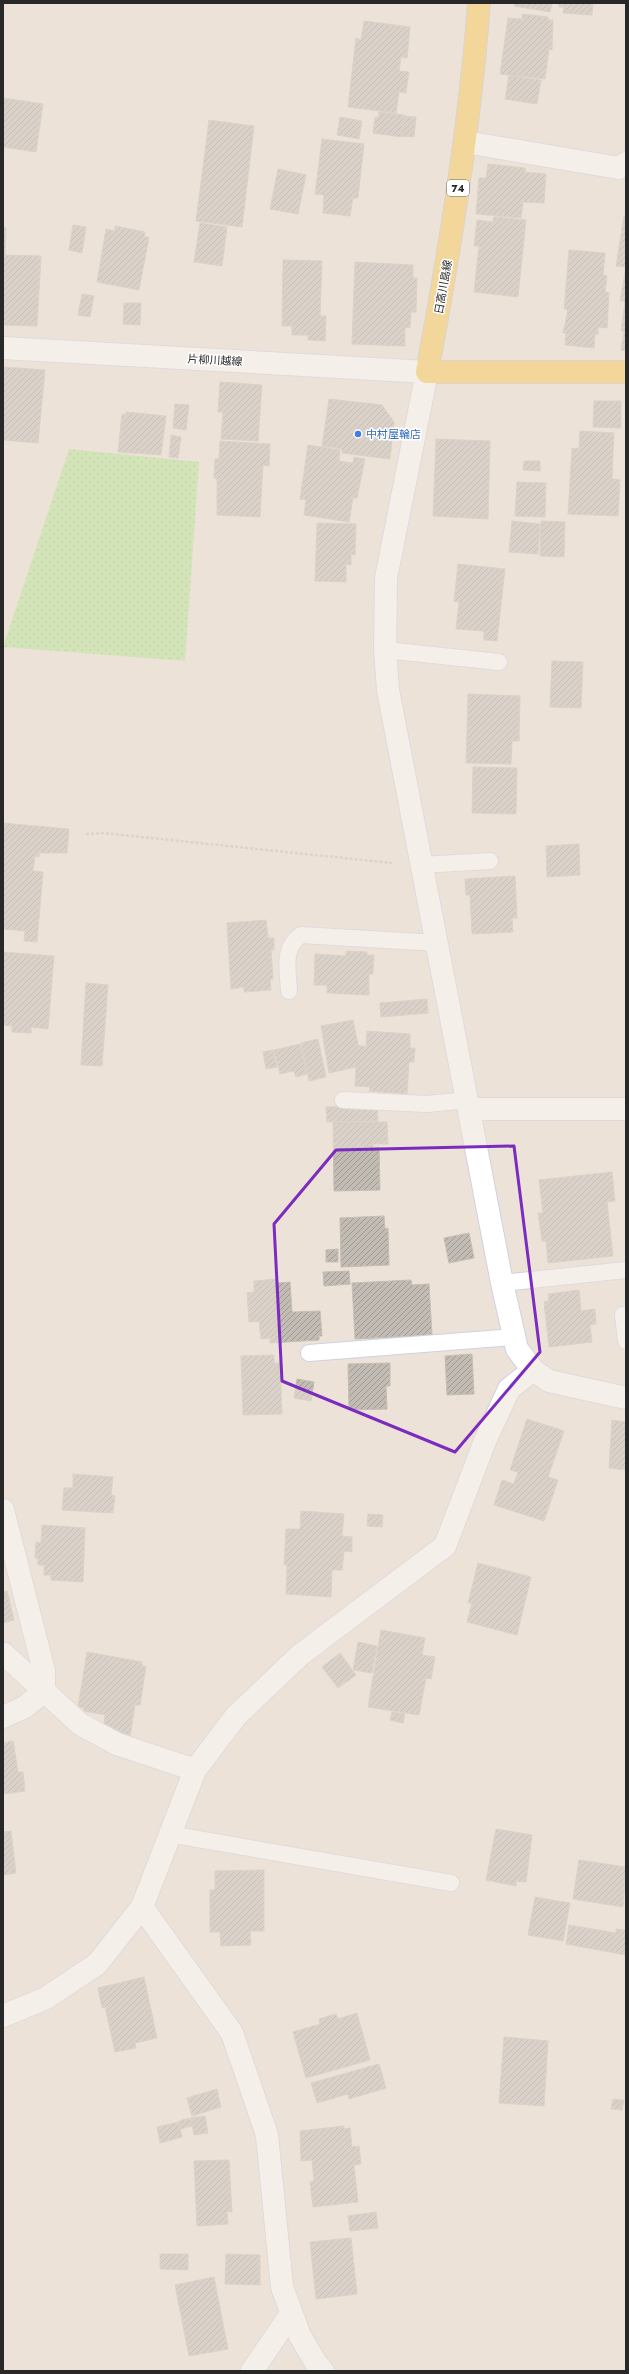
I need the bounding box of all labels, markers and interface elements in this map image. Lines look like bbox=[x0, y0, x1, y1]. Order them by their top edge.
road number: 74 bbox=[447, 180, 469, 196]
street label: 日高川島線 bbox=[430, 259, 456, 315]
street label: 片柳川越線 bbox=[187, 351, 243, 369]
place label: 中村屋輪店 bbox=[366, 426, 421, 442]
marker: 中村屋輪店 bbox=[353, 429, 363, 439]

